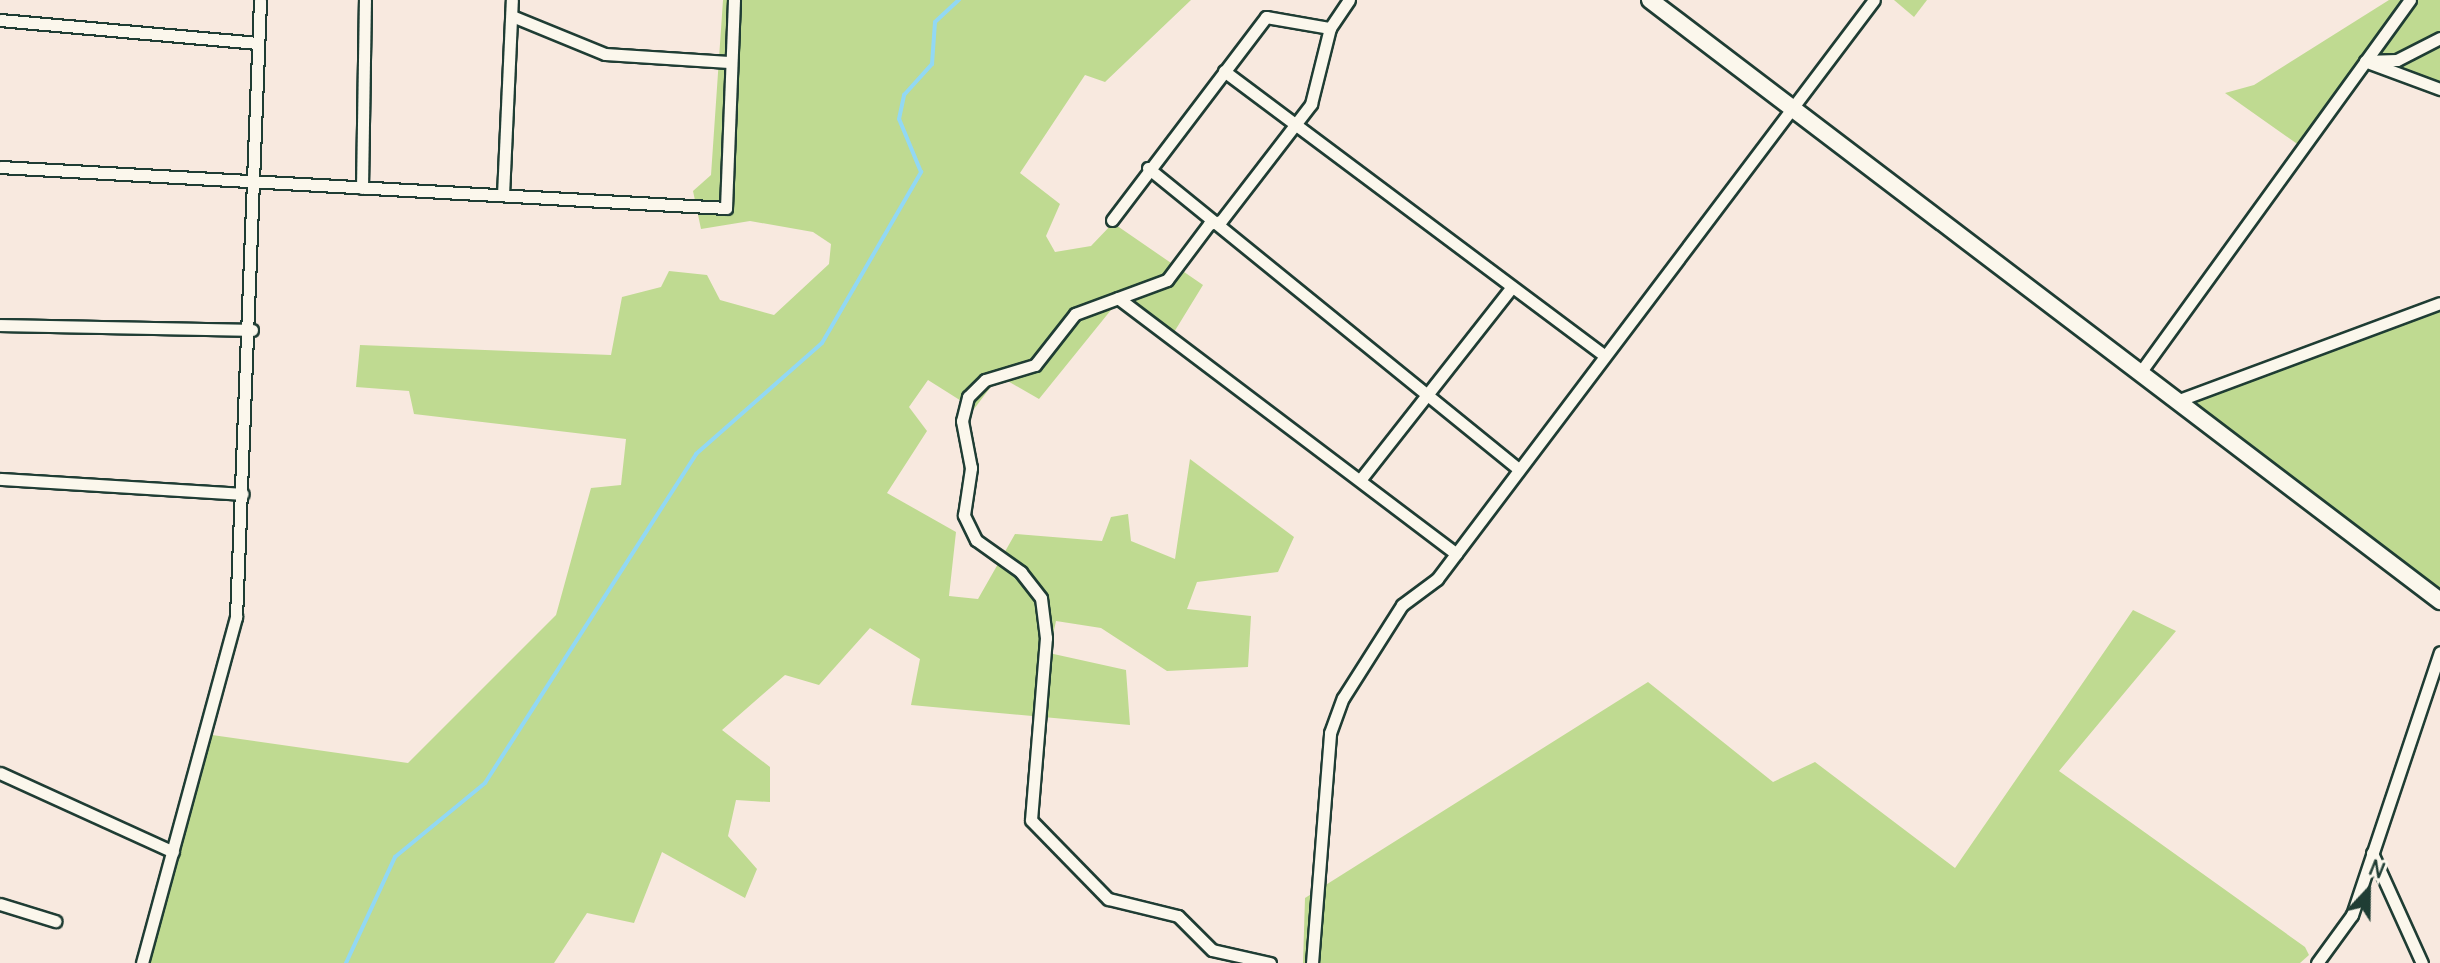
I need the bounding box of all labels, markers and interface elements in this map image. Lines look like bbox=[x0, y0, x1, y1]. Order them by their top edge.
north arrow bbox=[2328, 851, 2408, 931]
text: N bbox=[2365, 853, 2389, 885]

